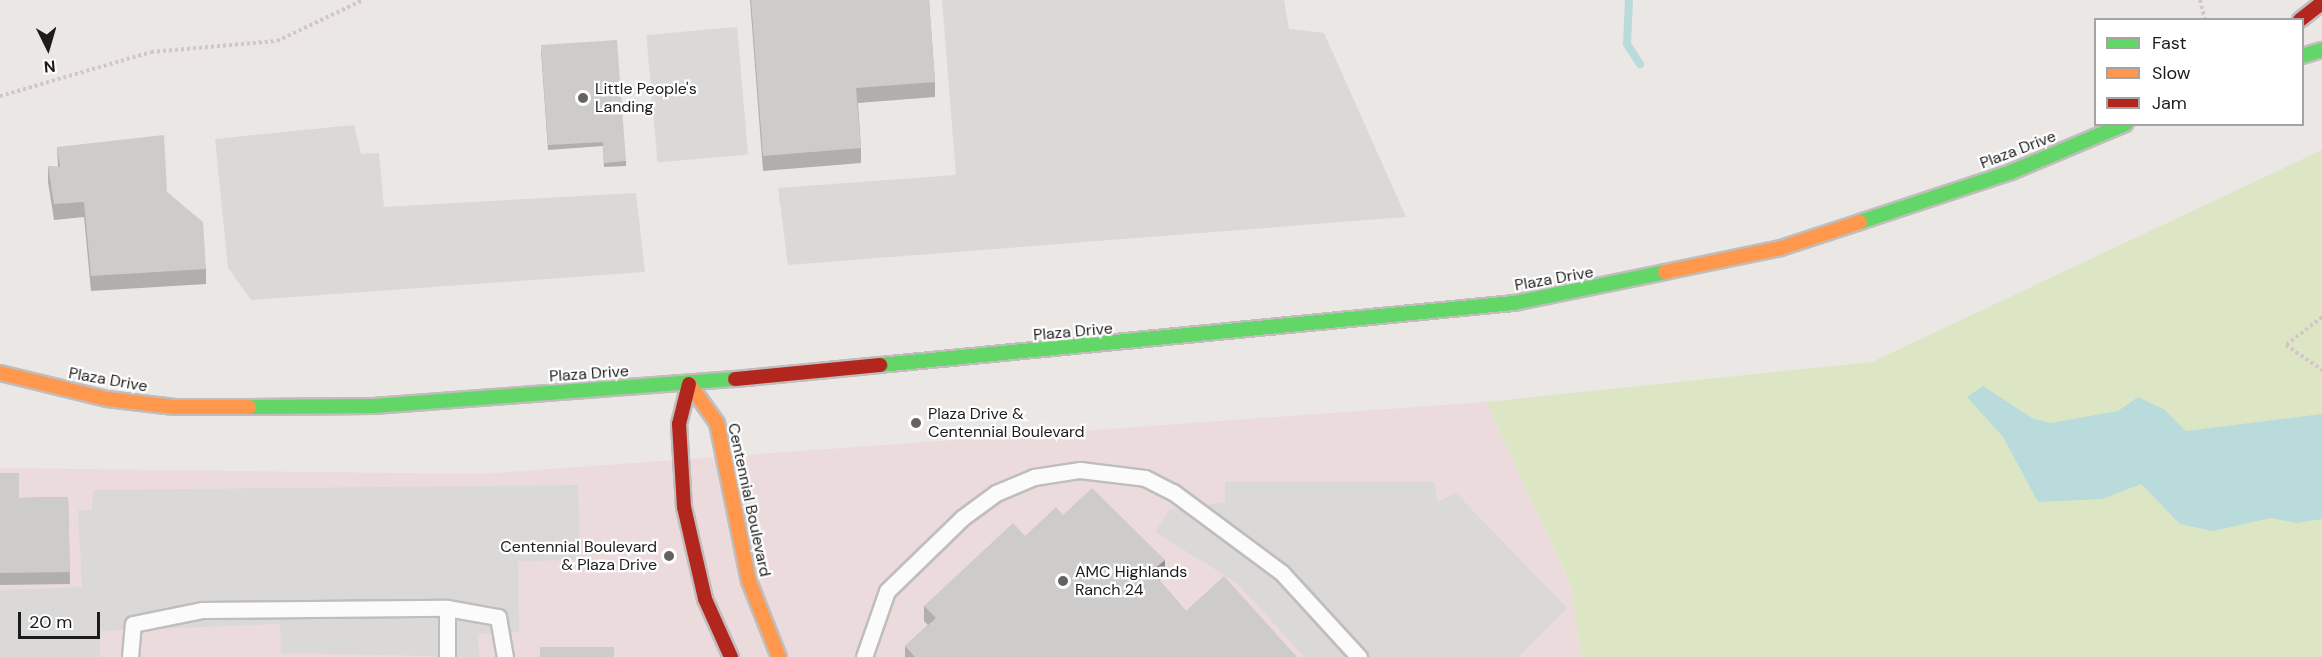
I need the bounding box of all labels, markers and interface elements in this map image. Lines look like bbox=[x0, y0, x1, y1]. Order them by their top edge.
north arrow bbox=[18, 18, 78, 78]
legend bbox=[2094, 18, 2304, 126]
text: Fast bbox=[2152, 31, 2187, 55]
text: N bbox=[43, 55, 56, 77]
text: Slow bbox=[2152, 61, 2191, 85]
place label: Little People's Landing bbox=[595, 79, 697, 117]
marker: Little People's Landing bbox=[576, 91, 590, 105]
text: Jam bbox=[2152, 91, 2187, 115]
street label: Plaza Drive bbox=[1977, 127, 2059, 173]
street label: Plaza Drive bbox=[1513, 263, 1595, 295]
street label: Plaza Drive bbox=[1032, 319, 1114, 345]
street label: Plaza Drive bbox=[549, 362, 629, 386]
street label: Plaza Drive bbox=[67, 364, 149, 396]
place label: Plaza Drive & Centennial Boulevard bbox=[928, 404, 1085, 442]
marker: Plaza Drive & Centennial Boulevard bbox=[909, 416, 923, 430]
street label: Centennial Boulevard bbox=[723, 421, 775, 579]
place label: Centennial Boulevard & Plaza Drive bbox=[500, 537, 657, 575]
marker: Centennial Boulevard & Plaza Drive bbox=[662, 549, 676, 563]
place label: AMC Highlands Ranch 24 bbox=[1075, 562, 1187, 600]
marker: AMC Highlands Ranch 24 bbox=[1056, 574, 1070, 588]
scale bar bbox=[21, 600, 104, 638]
text: 20 m bbox=[29, 610, 72, 634]

